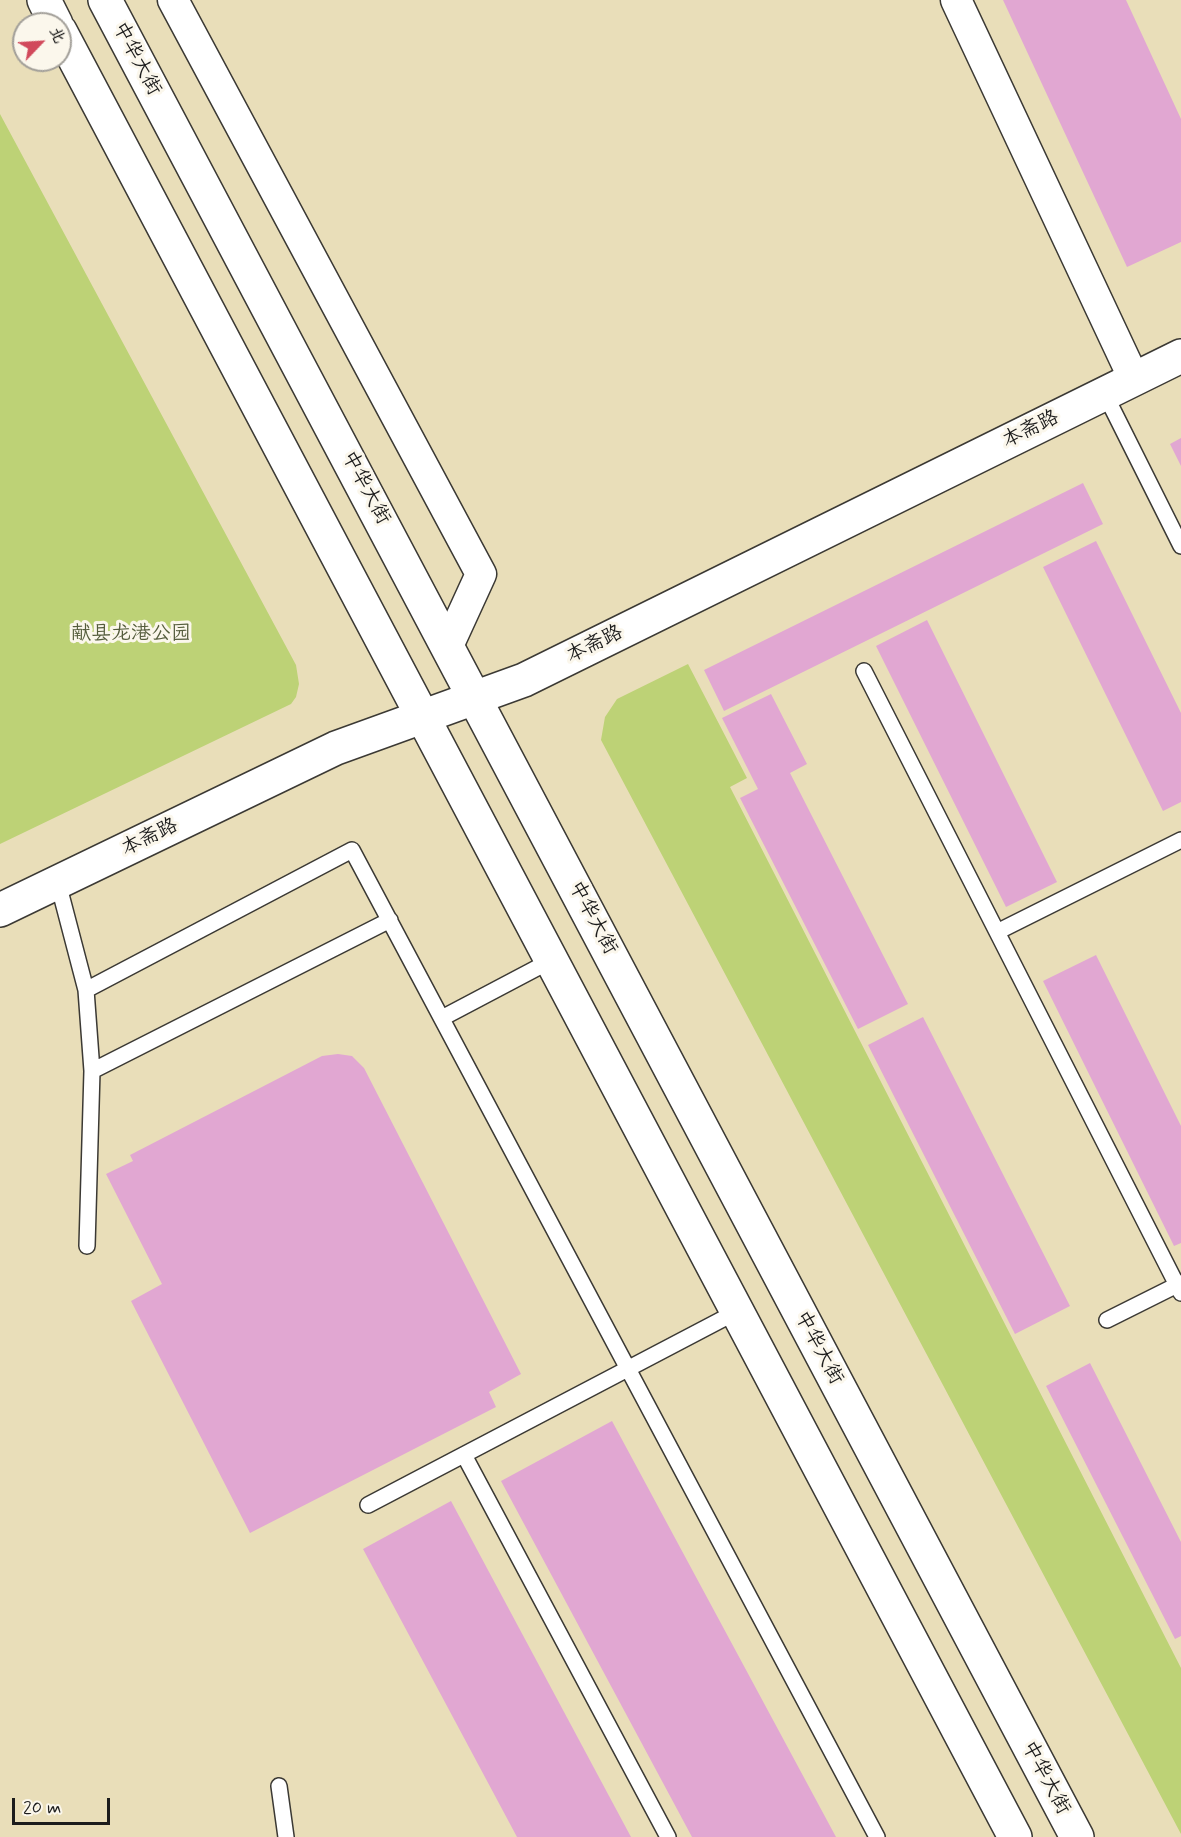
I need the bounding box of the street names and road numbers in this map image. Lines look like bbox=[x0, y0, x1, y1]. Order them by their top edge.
street label: 中华大街 bbox=[107, 18, 165, 100]
street label: 本斋路 bbox=[999, 406, 1063, 454]
street label: 中华大街 bbox=[336, 447, 394, 529]
street label: 本斋路 bbox=[563, 621, 627, 669]
street label: 本斋路 bbox=[118, 814, 182, 862]
street label: 中华大街 bbox=[563, 877, 621, 959]
street label: 中华大街 bbox=[789, 1307, 847, 1389]
street label: 中华大街 bbox=[1016, 1737, 1074, 1819]

